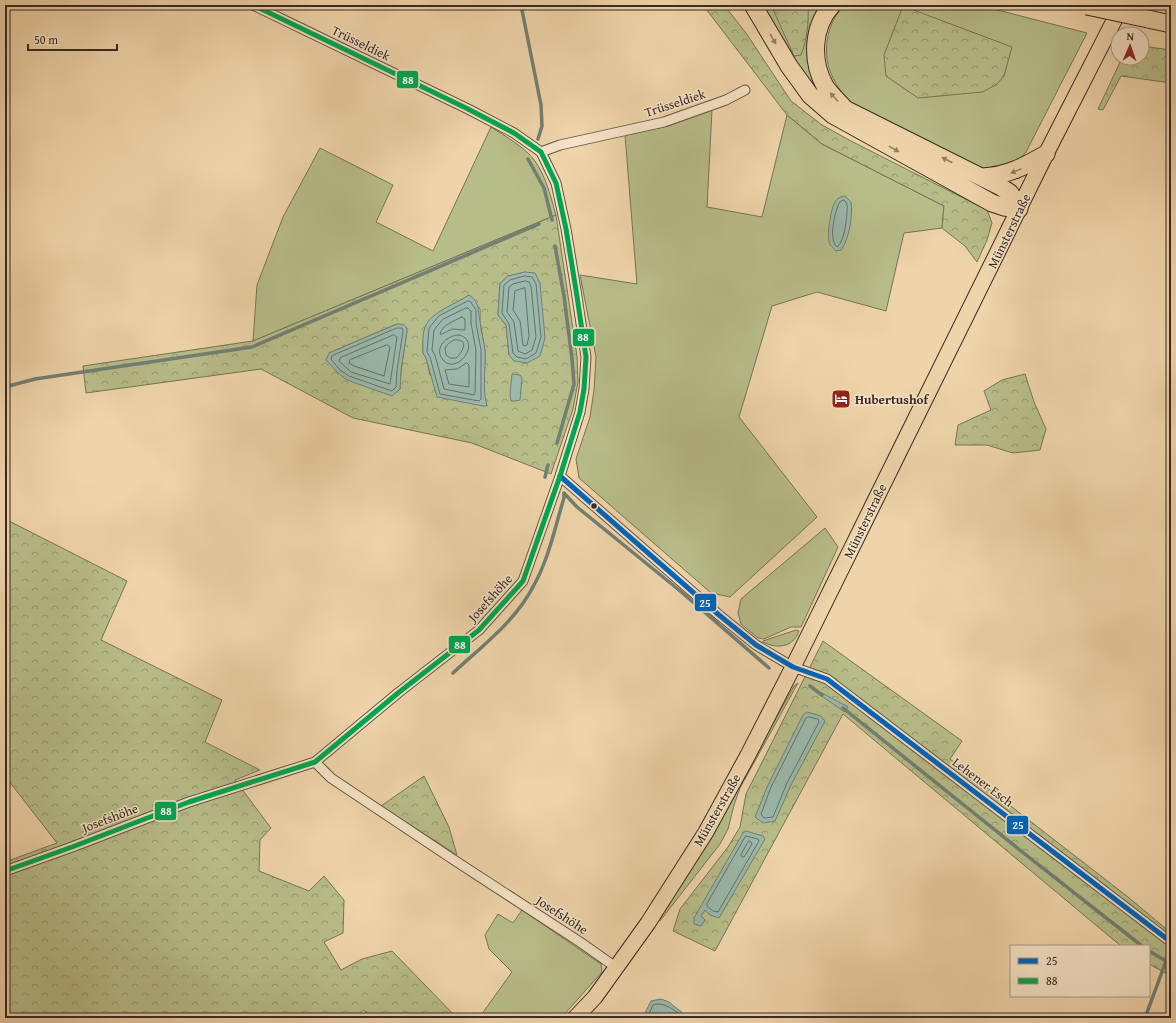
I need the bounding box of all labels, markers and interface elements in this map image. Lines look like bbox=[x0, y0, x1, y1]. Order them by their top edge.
street label: Trüsseldiek bbox=[329, 21, 394, 66]
scale bar bbox=[28, 26, 117, 52]
north arrow bbox=[1110, 26, 1150, 66]
text: N bbox=[1126, 28, 1135, 44]
text: 50 m bbox=[34, 31, 58, 48]
one-way arrow bbox=[769, 33, 776, 45]
line badge: 88 bbox=[396, 70, 419, 89]
text: 88 bbox=[402, 72, 414, 88]
street label: Trüsseldiek bbox=[642, 84, 708, 122]
one-way arrow bbox=[830, 92, 839, 102]
one-way arrow bbox=[889, 146, 900, 153]
one-way arrow bbox=[941, 157, 953, 163]
one-way arrow bbox=[1009, 168, 1021, 174]
street label: Münsterstraße bbox=[983, 190, 1035, 272]
line badge: 88 bbox=[572, 328, 595, 347]
text: 88 bbox=[577, 329, 589, 345]
hotel icon: Hubertushof bbox=[830, 388, 852, 410]
place label: Hubertushof bbox=[855, 390, 929, 409]
street label: Münsterstraße bbox=[839, 480, 891, 562]
unlabelled marker bbox=[589, 501, 599, 511]
street label: Josefshöhe bbox=[462, 570, 517, 628]
line badge: 25 bbox=[694, 593, 717, 612]
text: 25 bbox=[699, 595, 711, 611]
line badge: 88 bbox=[448, 635, 471, 654]
text: 88 bbox=[454, 637, 466, 653]
street label: Lehener Esch bbox=[949, 753, 1018, 812]
street label: Münsterstraße bbox=[689, 770, 745, 850]
street label: Josefshöhe bbox=[77, 799, 141, 838]
line badge: 88 bbox=[154, 801, 177, 821]
text: 88 bbox=[160, 803, 172, 819]
line badge: 25 bbox=[1006, 815, 1029, 835]
text: 25 bbox=[1012, 817, 1024, 833]
street label: Josefshöhe bbox=[531, 890, 592, 939]
legend bbox=[1010, 945, 1150, 997]
text: 25 bbox=[1046, 952, 1058, 969]
text: 88 bbox=[1046, 972, 1058, 989]

